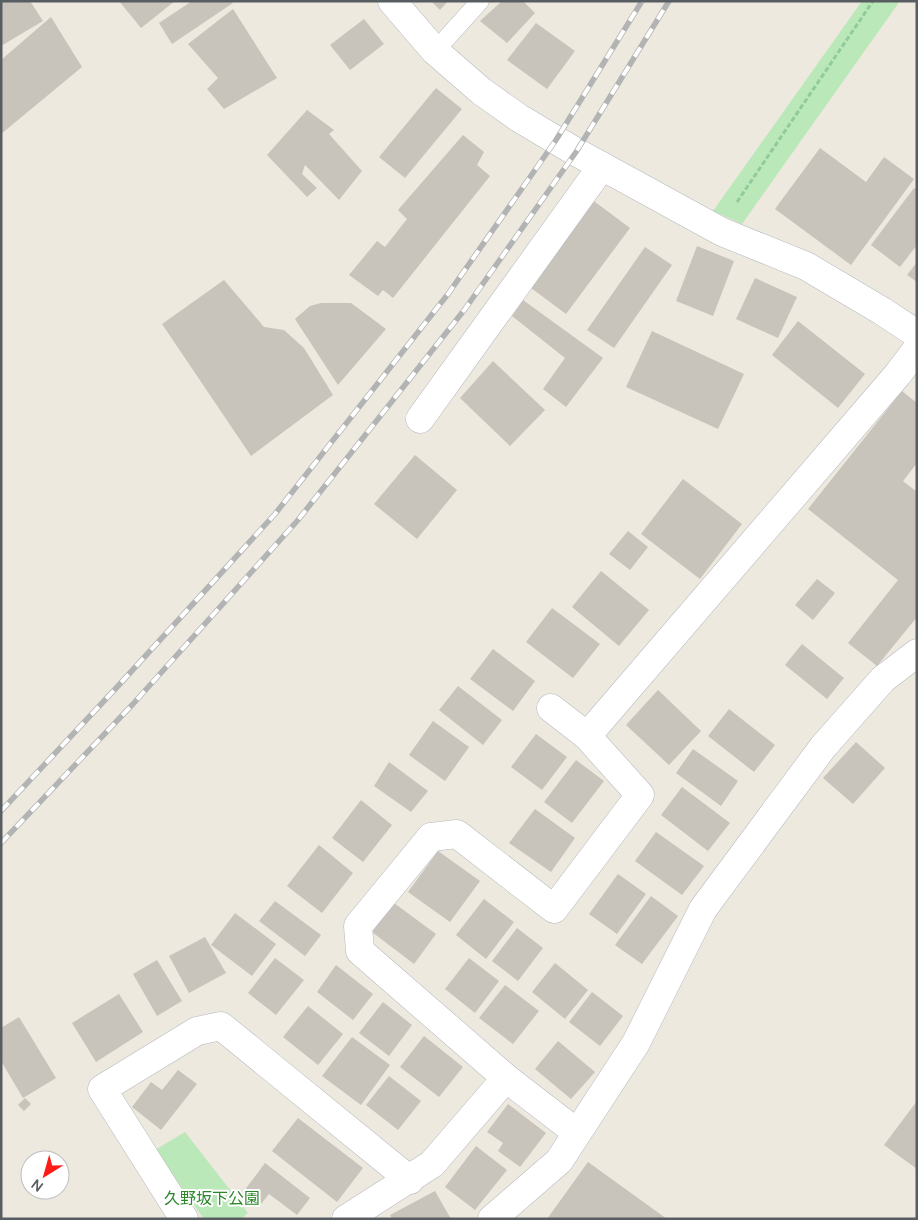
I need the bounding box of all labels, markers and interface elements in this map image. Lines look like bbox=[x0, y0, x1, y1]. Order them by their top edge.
north arrow bbox=[20, 1150, 70, 1200]
text: N bbox=[27, 1175, 47, 1196]
park label: 久野坂下公園 bbox=[164, 1187, 260, 1209]

